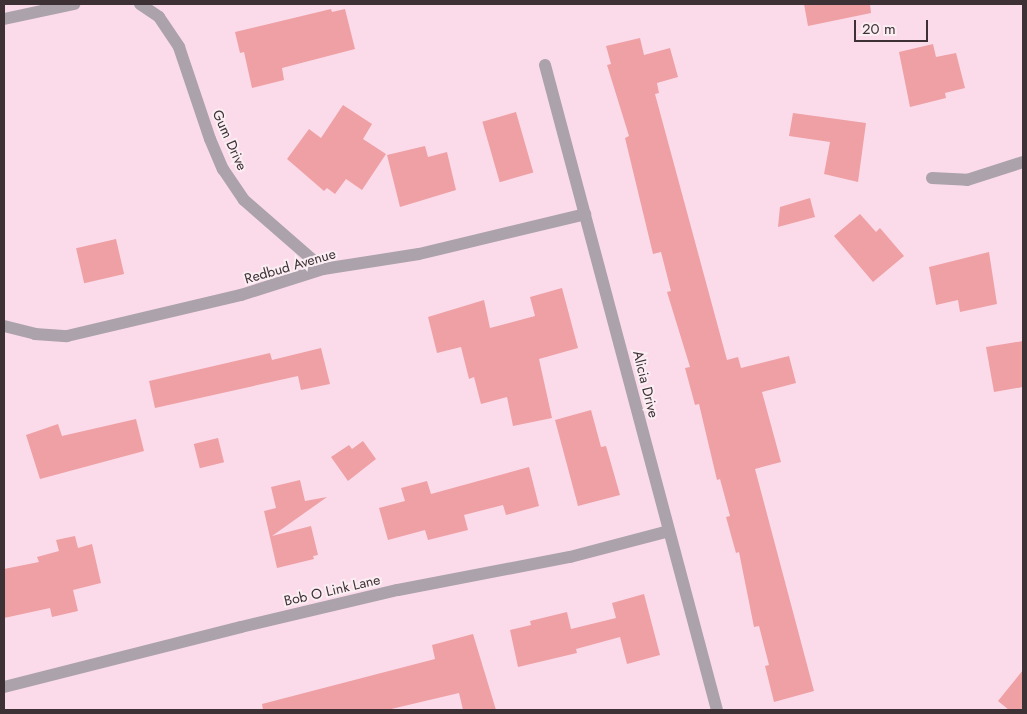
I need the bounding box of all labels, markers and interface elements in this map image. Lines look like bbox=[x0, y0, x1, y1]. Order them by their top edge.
scale bar bbox=[857, 10, 931, 42]
text: 20 m bbox=[862, 18, 896, 40]
street label: Gum Drive bbox=[209, 107, 251, 173]
street label: Redbud Avenue bbox=[242, 245, 338, 287]
street label: Alicia Drive bbox=[630, 349, 662, 419]
street label: Bob O Link Lane bbox=[282, 571, 382, 609]

